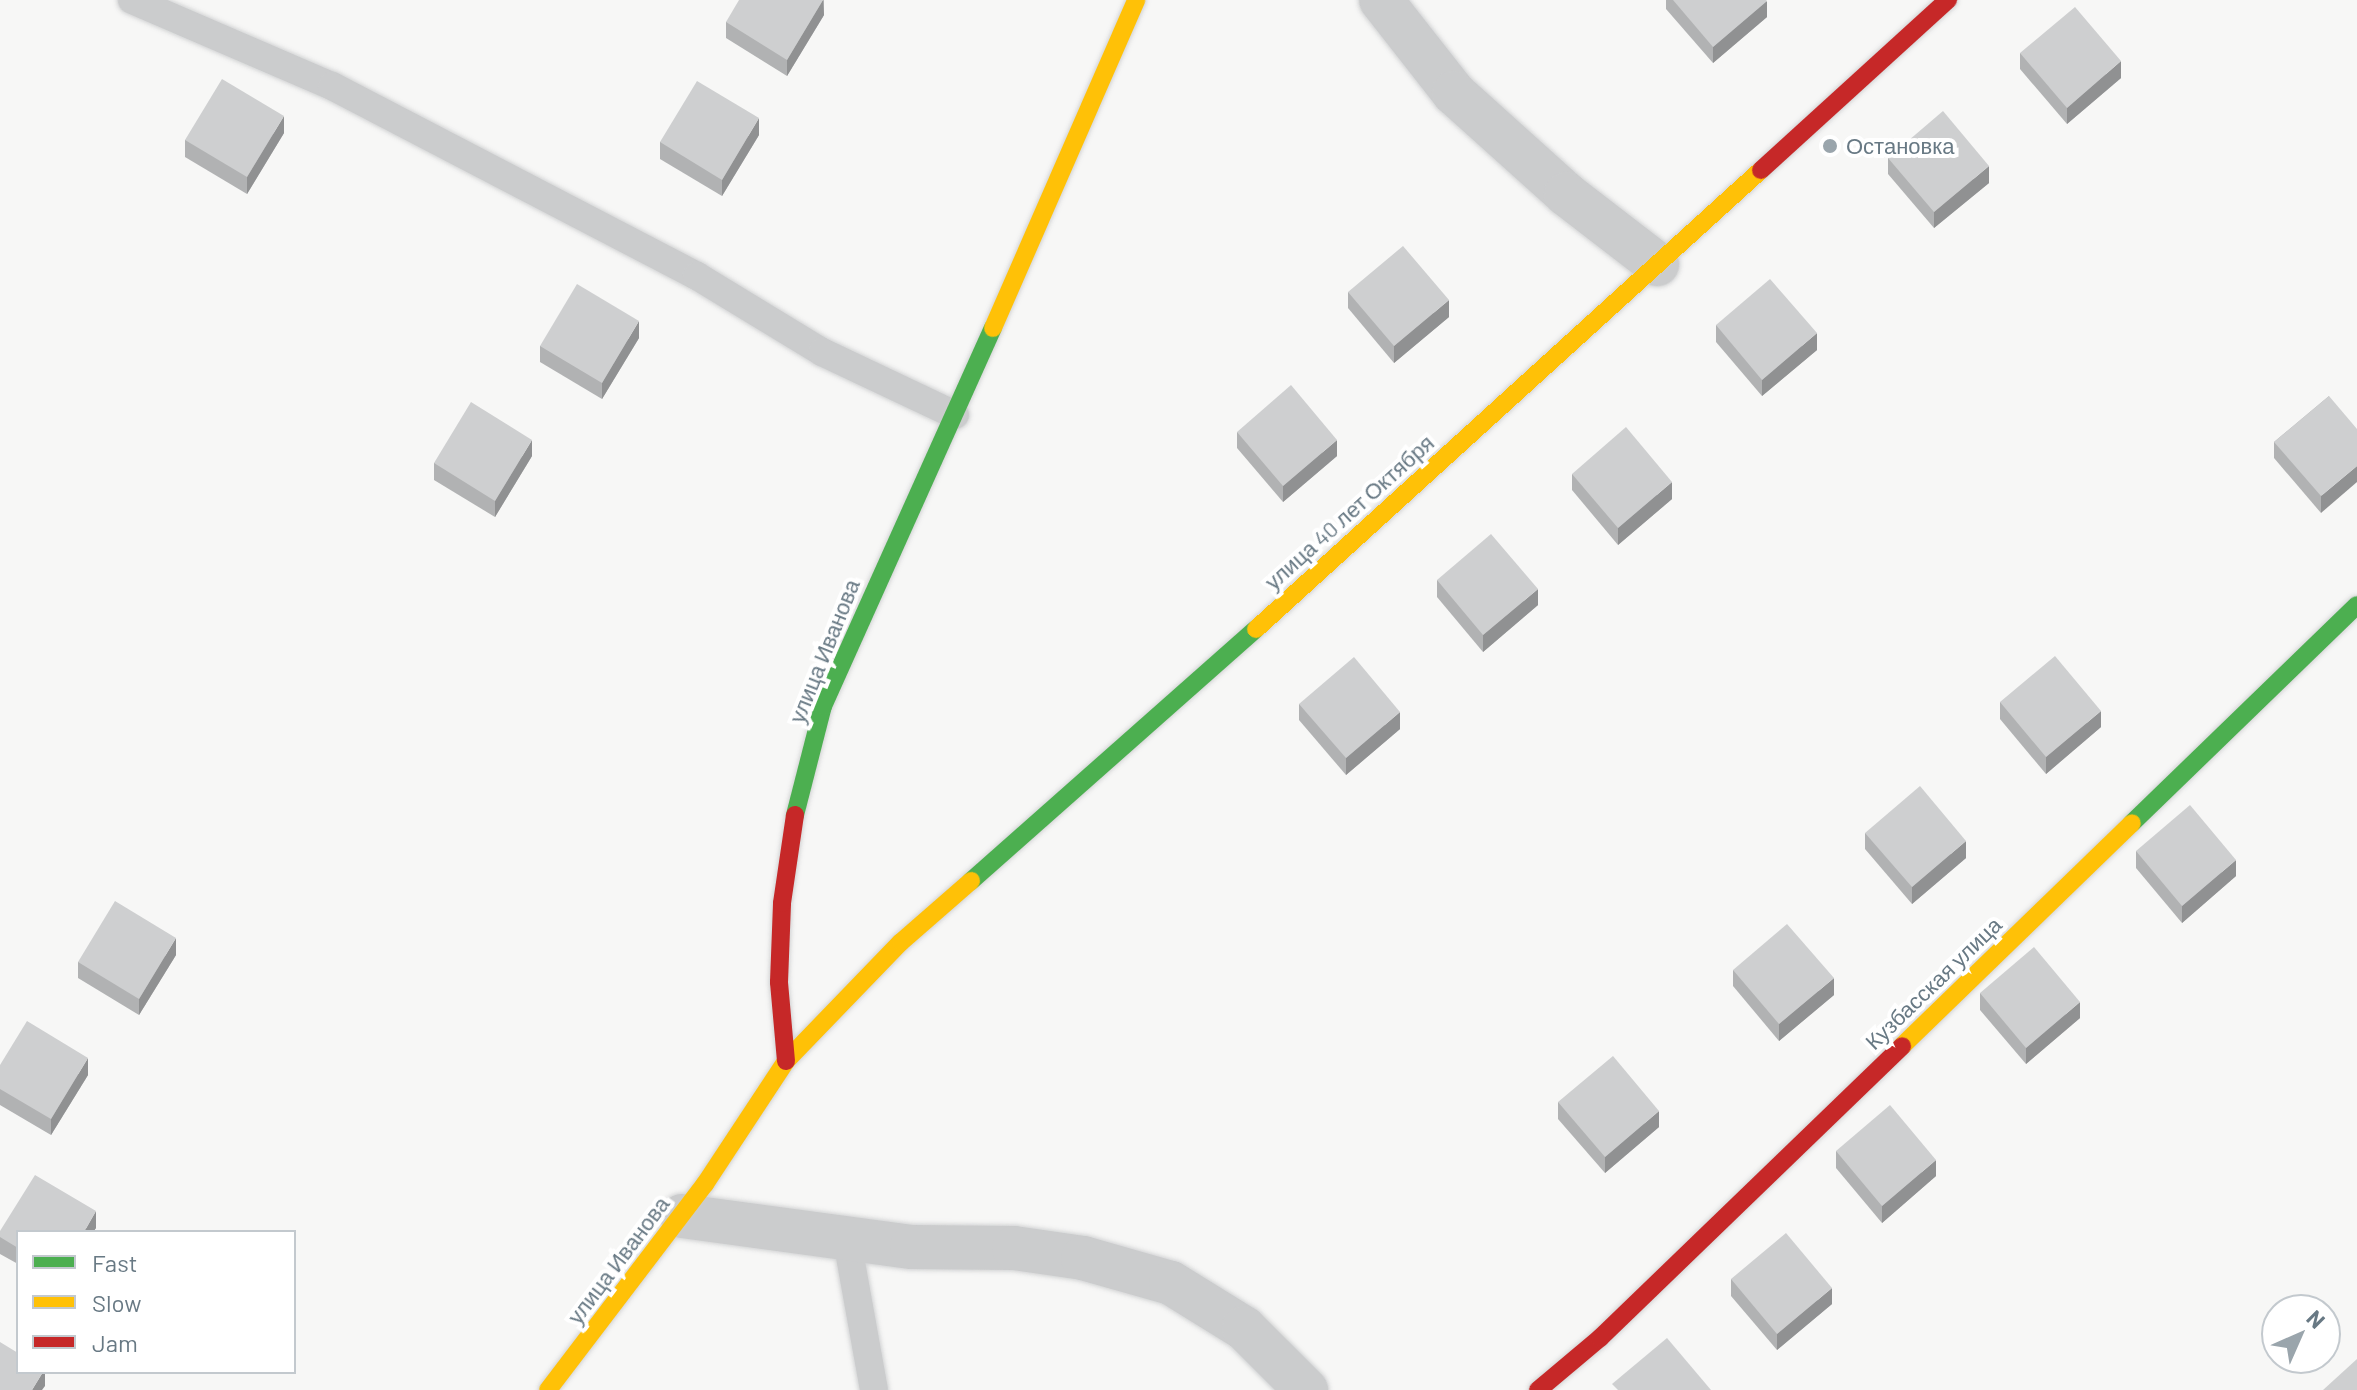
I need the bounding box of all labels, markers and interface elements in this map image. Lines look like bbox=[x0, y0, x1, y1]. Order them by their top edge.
place label: Остановка bbox=[1846, 133, 1955, 159]
marker: Остановка bbox=[1821, 137, 1839, 155]
street label: улица 40 лет Октября bbox=[1259, 429, 1439, 595]
street label: улица Иванова bbox=[783, 575, 865, 727]
street label: Кузбасская улица bbox=[1859, 911, 2007, 1055]
street label: улица Иванова bbox=[562, 1191, 674, 1329]
legend bbox=[16, 1230, 296, 1374]
text: Fast bbox=[92, 1248, 137, 1277]
text: Slow bbox=[92, 1288, 141, 1317]
north arrow bbox=[2261, 1294, 2341, 1374]
text: N bbox=[2302, 1304, 2331, 1333]
text: Jam bbox=[92, 1328, 138, 1357]

